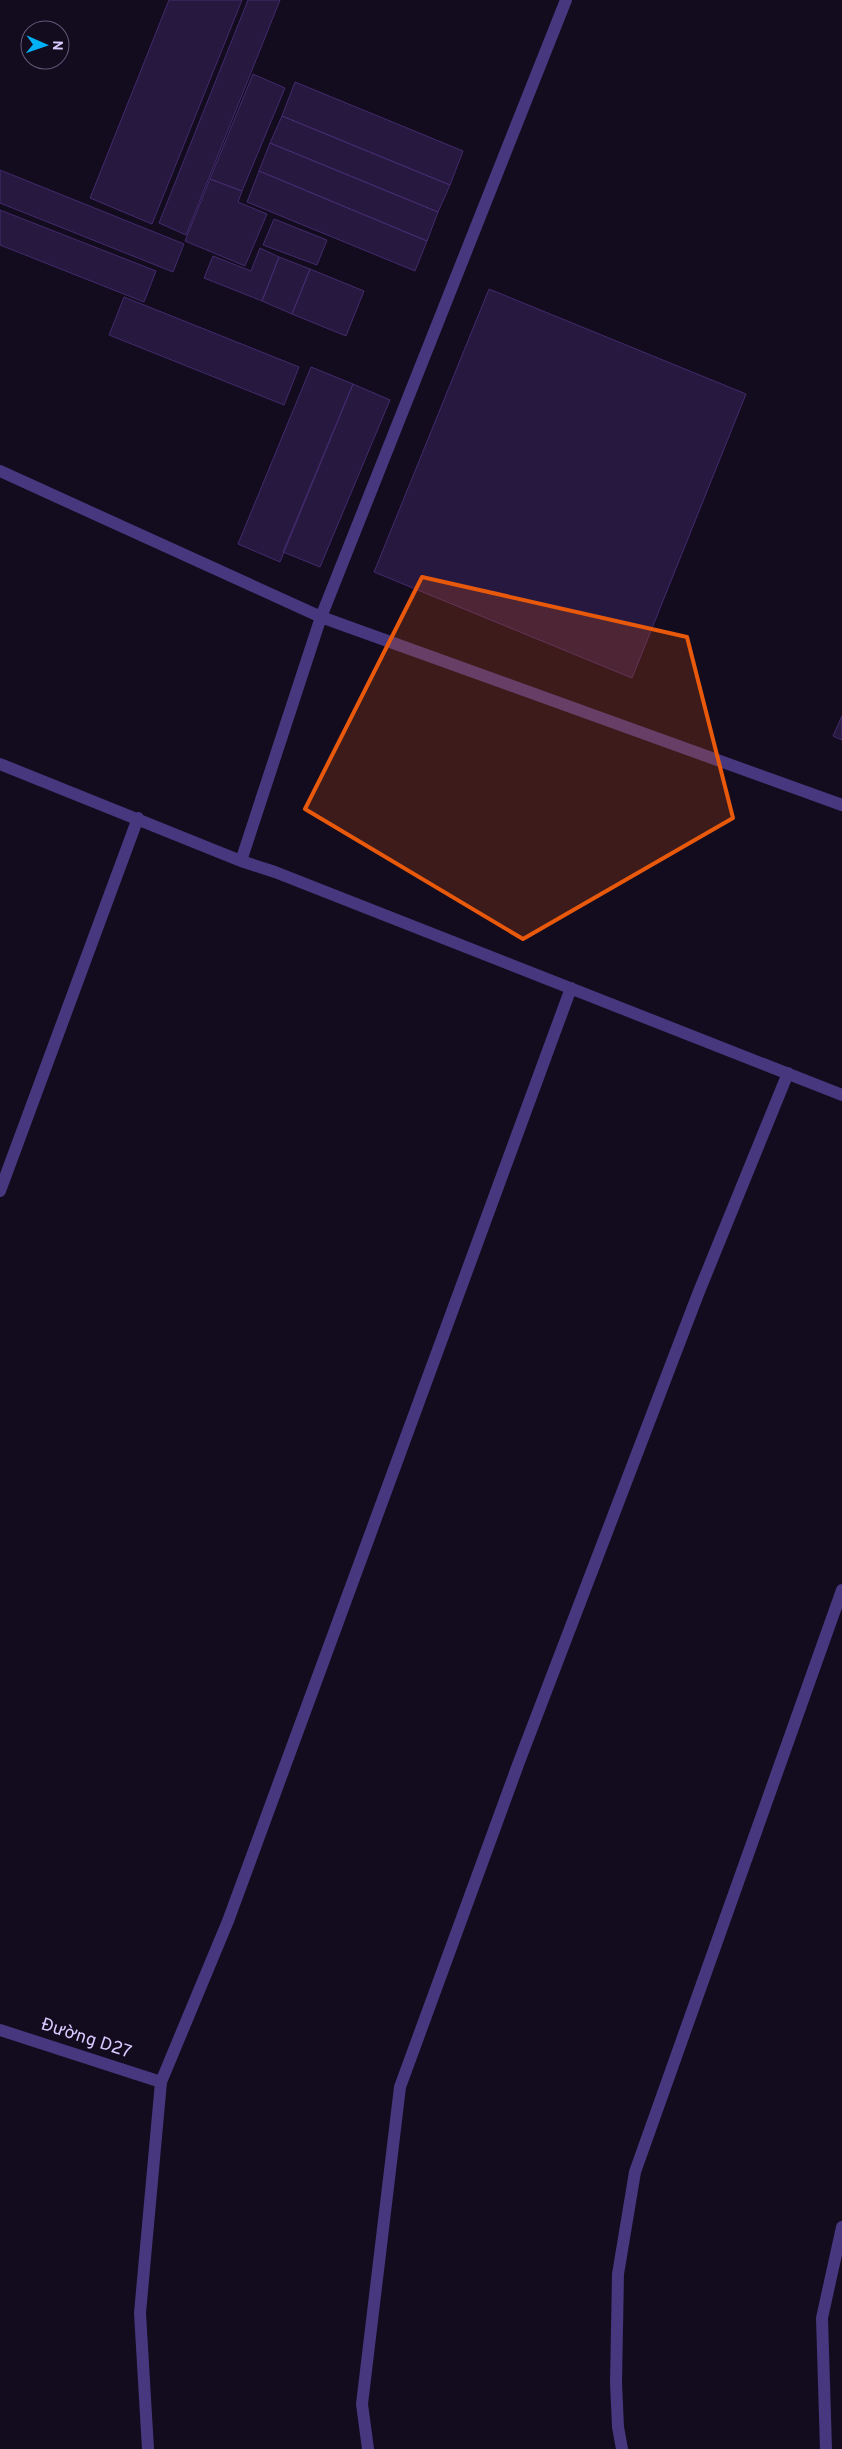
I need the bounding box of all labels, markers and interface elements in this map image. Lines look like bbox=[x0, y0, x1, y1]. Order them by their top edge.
north arrow bbox=[20, 20, 70, 70]
text: N bbox=[48, 40, 65, 51]
street label: Đường D27 bbox=[38, 2014, 134, 2064]

